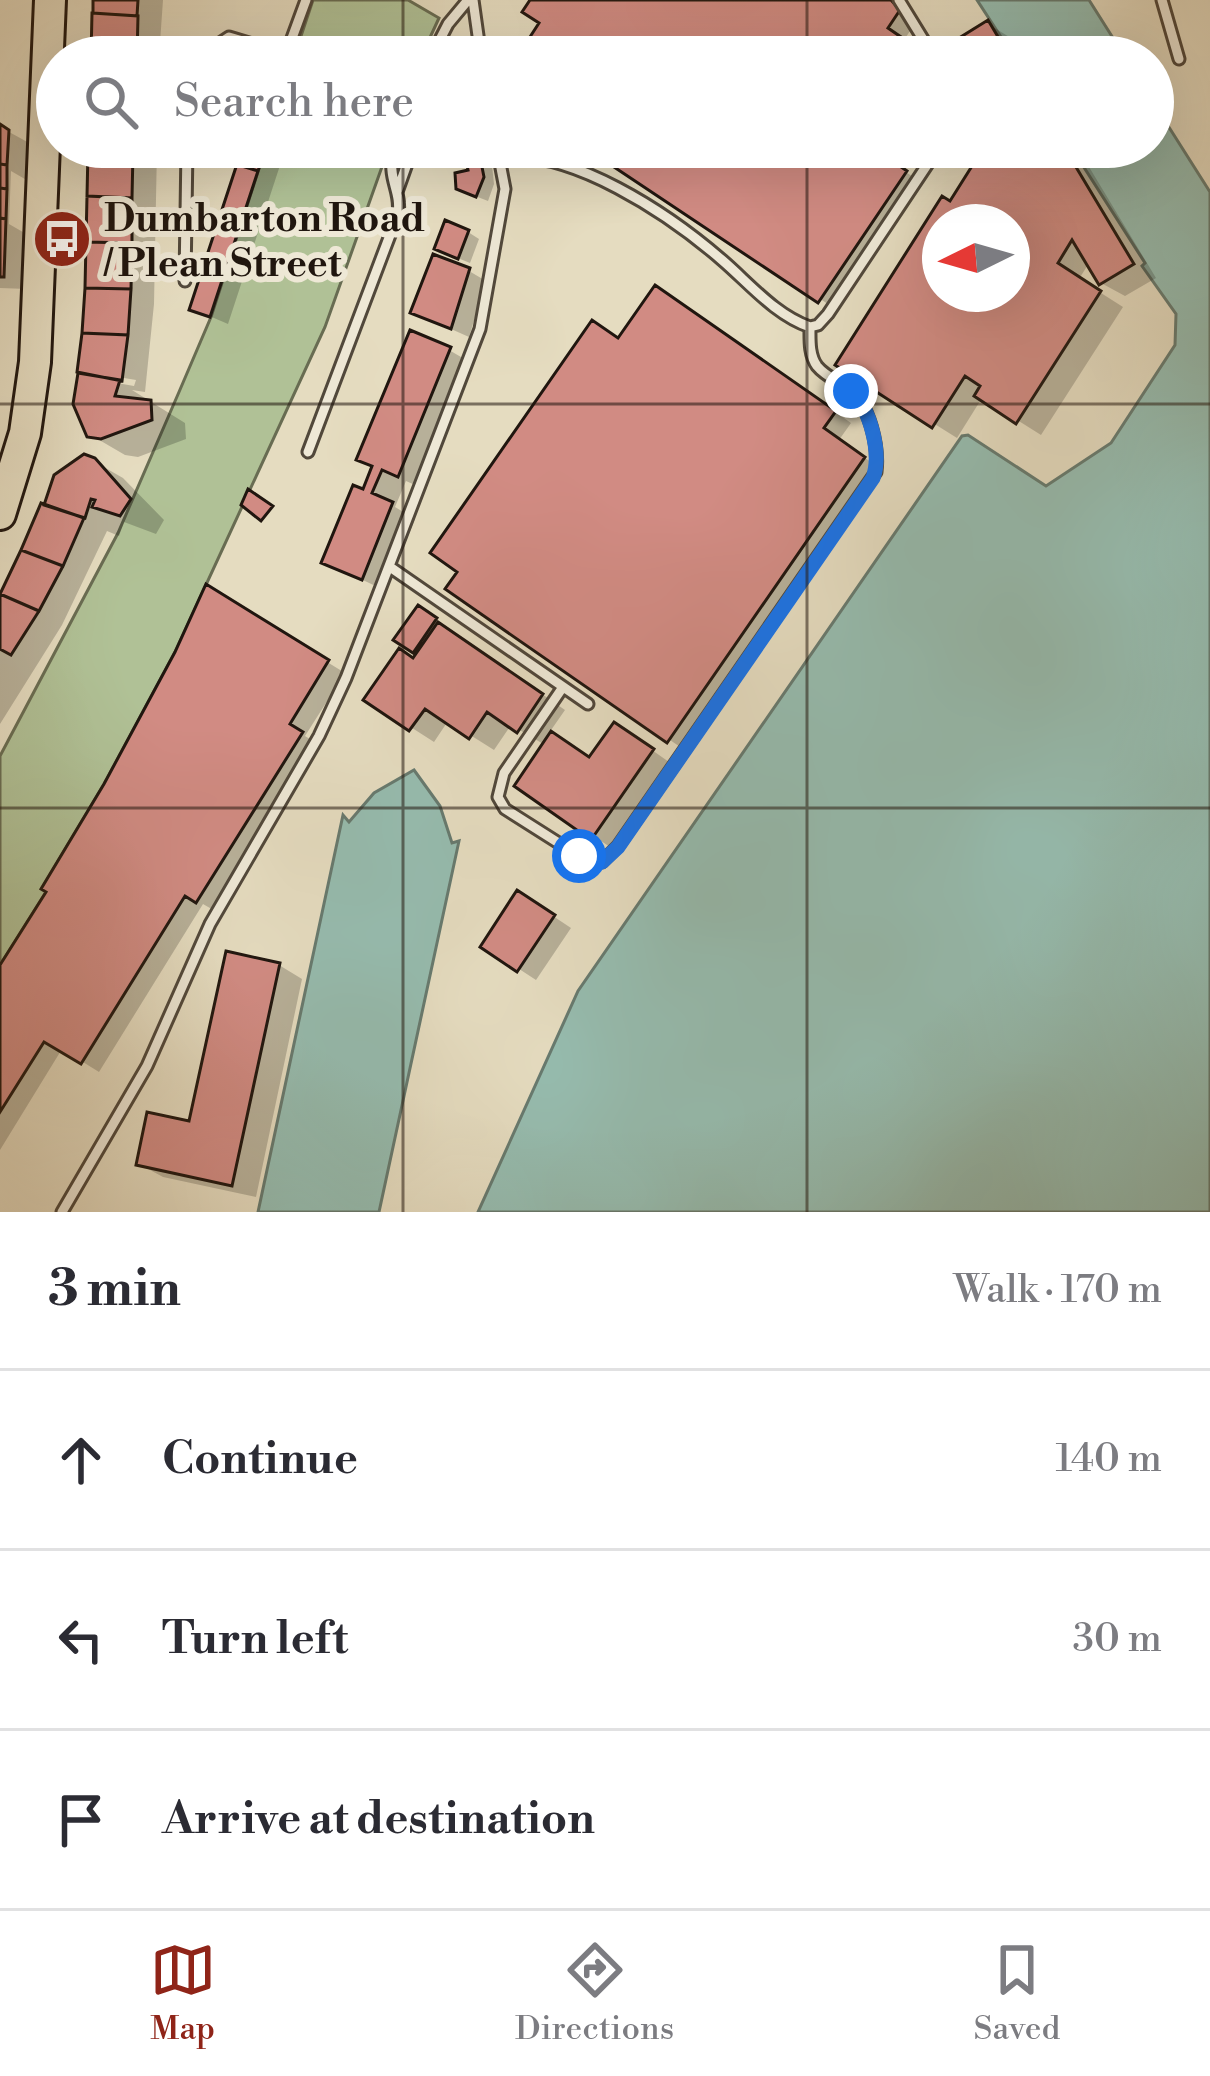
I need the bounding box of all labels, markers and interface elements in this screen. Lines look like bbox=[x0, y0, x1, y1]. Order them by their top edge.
search box bbox=[36, 36, 1174, 168]
icon: search bbox=[78, 69, 144, 135]
text: Search here bbox=[174, 74, 414, 131]
place label: Dumbarton Road / Plean Street bbox=[103, 195, 425, 289]
north arrow bbox=[922, 204, 1030, 312]
bus stop icon: Dumbarton Road / Plean Street bbox=[31, 208, 93, 270]
route end bbox=[824, 364, 878, 418]
route start bbox=[552, 829, 606, 883]
text: 3 min bbox=[48, 1258, 181, 1322]
text: Walk · 170 m bbox=[953, 1266, 1162, 1315]
icon: ahead bbox=[48, 1427, 114, 1493]
text: Continue bbox=[162, 1431, 358, 1488]
text: 140 m bbox=[1055, 1435, 1162, 1484]
icon: left bbox=[48, 1607, 114, 1673]
text: Turn left bbox=[162, 1611, 348, 1668]
text: 30 m bbox=[1072, 1615, 1162, 1664]
icon: arrive bbox=[48, 1787, 114, 1853]
text: Arrive at destination bbox=[162, 1791, 595, 1848]
tab: Map bbox=[150, 1937, 216, 2050]
tab: Directions bbox=[515, 1937, 674, 2050]
tab: Saved bbox=[974, 1937, 1060, 2050]

